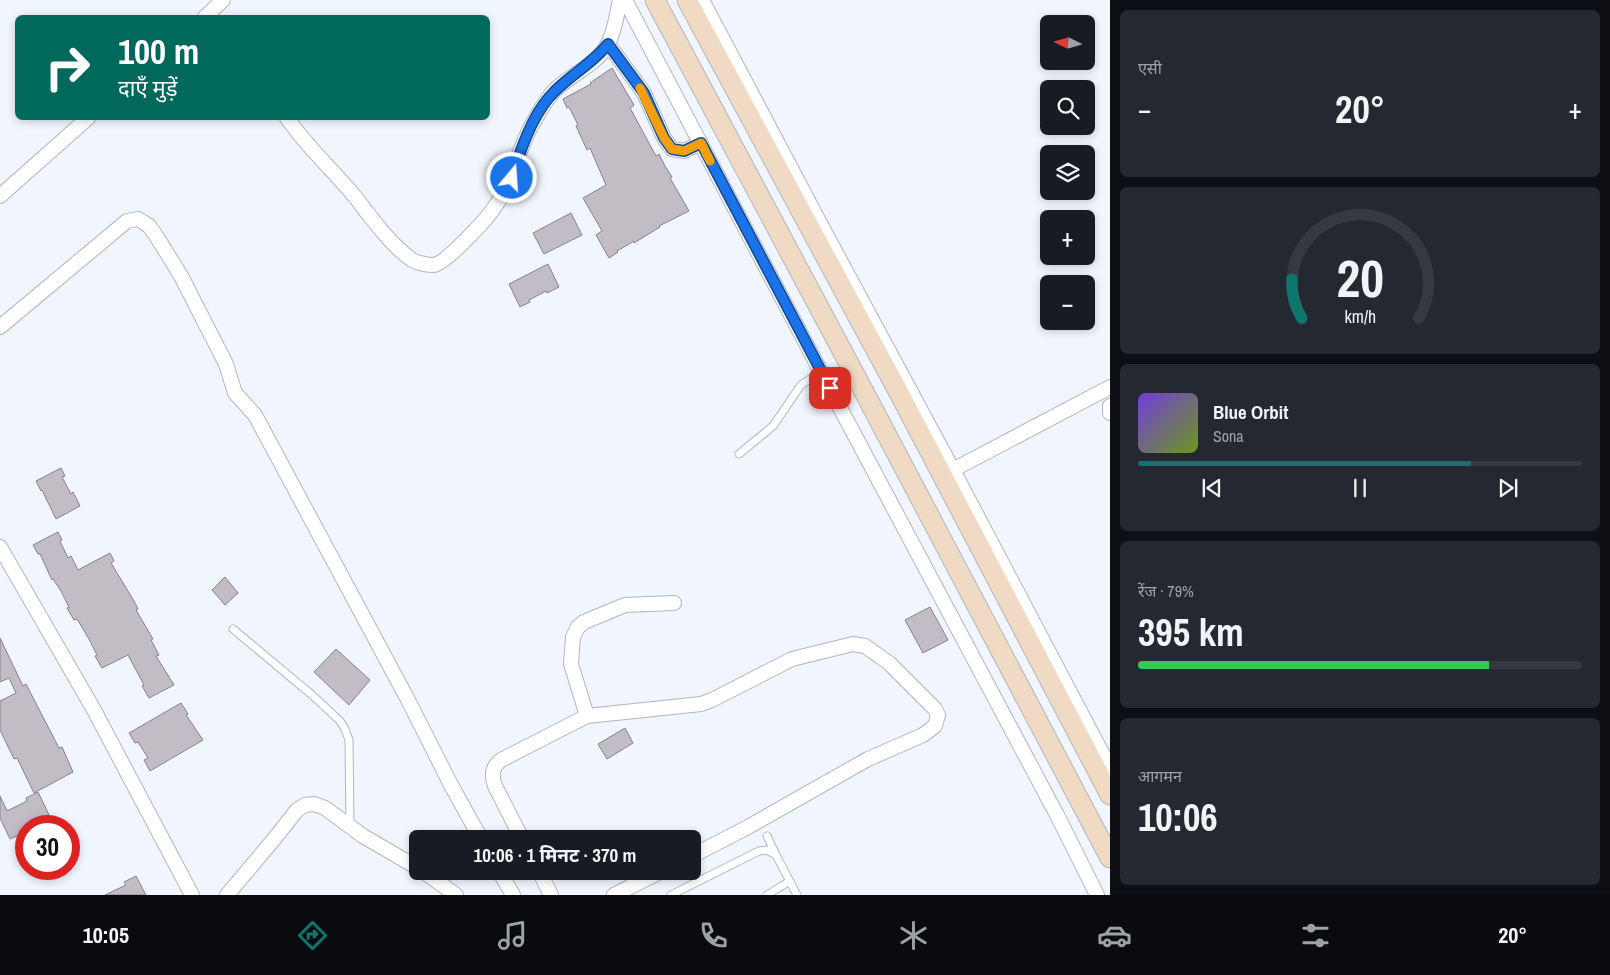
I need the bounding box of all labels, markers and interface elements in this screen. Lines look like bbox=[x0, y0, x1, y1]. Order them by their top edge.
north arrow bbox=[1040, 15, 1095, 70]
map controls bbox=[1040, 15, 1095, 330]
text: 100 m bbox=[118, 28, 199, 75]
icon: right bbox=[35, 35, 100, 100]
text: एसी bbox=[1138, 57, 1162, 79]
text: दाएँ मुड़ें bbox=[118, 73, 178, 103]
button: search bbox=[1040, 80, 1095, 135]
text: 20° bbox=[1335, 84, 1385, 135]
text: − bbox=[1138, 90, 1151, 128]
text: + bbox=[1569, 90, 1582, 128]
button: layers bbox=[1040, 145, 1095, 200]
position arrow bbox=[485, 151, 537, 203]
button: + bbox=[1040, 210, 1095, 265]
text: 20 bbox=[1336, 243, 1384, 313]
button: − bbox=[1040, 275, 1095, 330]
text: km/h bbox=[1344, 305, 1376, 329]
pin bbox=[809, 367, 851, 409]
icon: arrive bbox=[816, 374, 844, 402]
text: Blue Orbit bbox=[1213, 399, 1288, 425]
text: Sona bbox=[1213, 425, 1244, 447]
icon: previous bbox=[1198, 474, 1226, 502]
icon: pause bbox=[1346, 474, 1374, 502]
icon: next bbox=[1494, 474, 1522, 502]
text: रेंज · 79% bbox=[1138, 580, 1194, 602]
text: 395 km bbox=[1138, 607, 1244, 658]
text: आगमन bbox=[1138, 765, 1182, 787]
text: 10:06 bbox=[1138, 792, 1218, 843]
speed limit sign: 30 bbox=[15, 815, 80, 880]
text: 10:06 · 1 मिनट · 370 m bbox=[474, 842, 636, 868]
icon: directions bbox=[295, 918, 330, 953]
icon: music bbox=[495, 918, 530, 953]
icon: phone bbox=[696, 918, 731, 953]
icon: climate bbox=[896, 918, 931, 953]
icon: car bbox=[1097, 918, 1132, 953]
icon: filters bbox=[1298, 918, 1333, 953]
text: 10:05 bbox=[83, 920, 129, 950]
text: 20° bbox=[1498, 920, 1527, 950]

